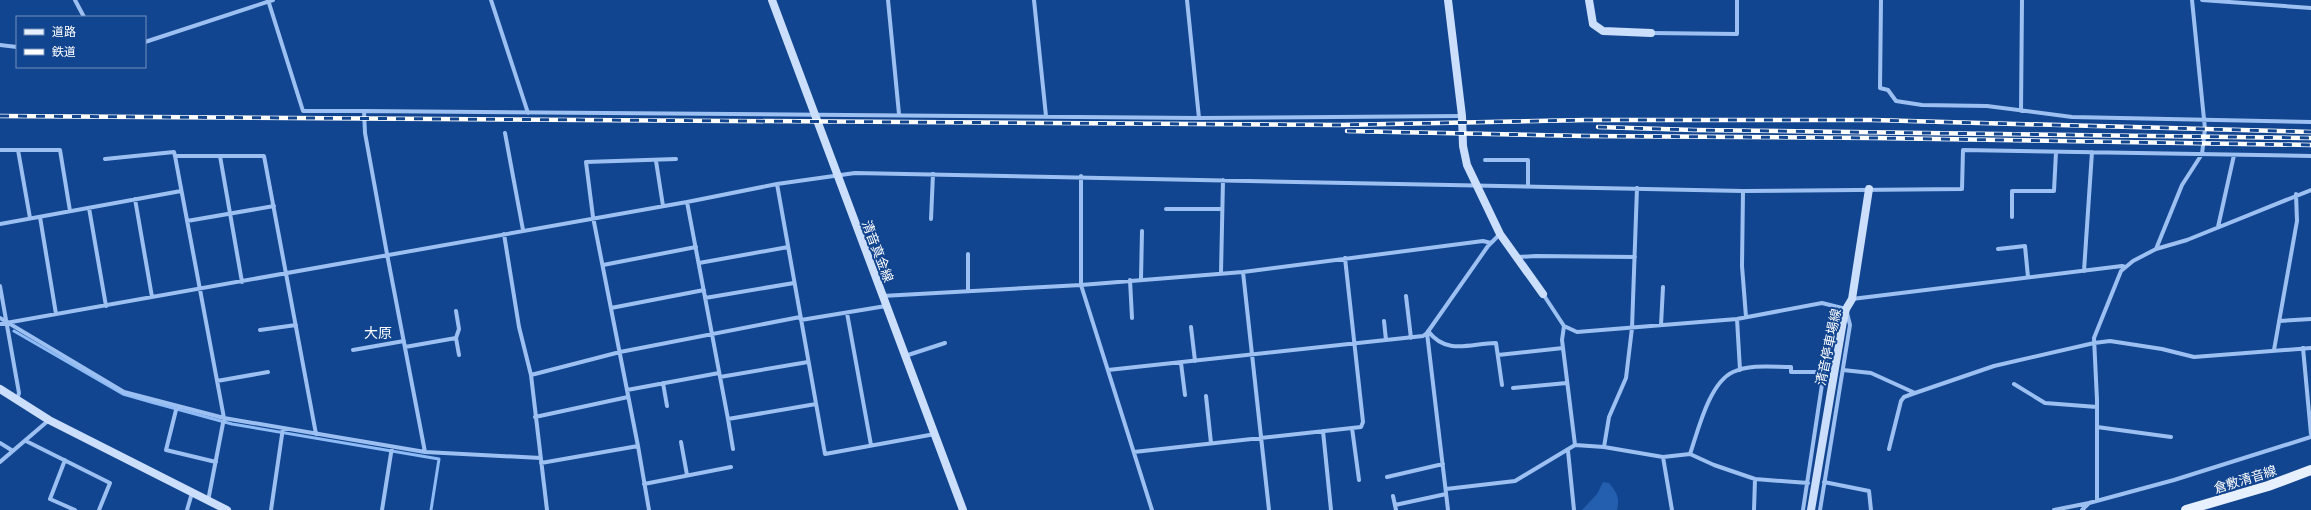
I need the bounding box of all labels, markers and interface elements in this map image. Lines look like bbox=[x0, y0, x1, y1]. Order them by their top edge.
legend bbox=[16, 16, 146, 68]
text: 道路 bbox=[52, 25, 76, 39]
text: 鉄道 bbox=[52, 45, 76, 59]
street label: 清音真金線 bbox=[859, 218, 896, 284]
street label: 清音停車場線 bbox=[1813, 307, 1844, 387]
district label: 大原 bbox=[364, 325, 392, 341]
street label: 倉敷清音線 bbox=[2212, 463, 2278, 496]

